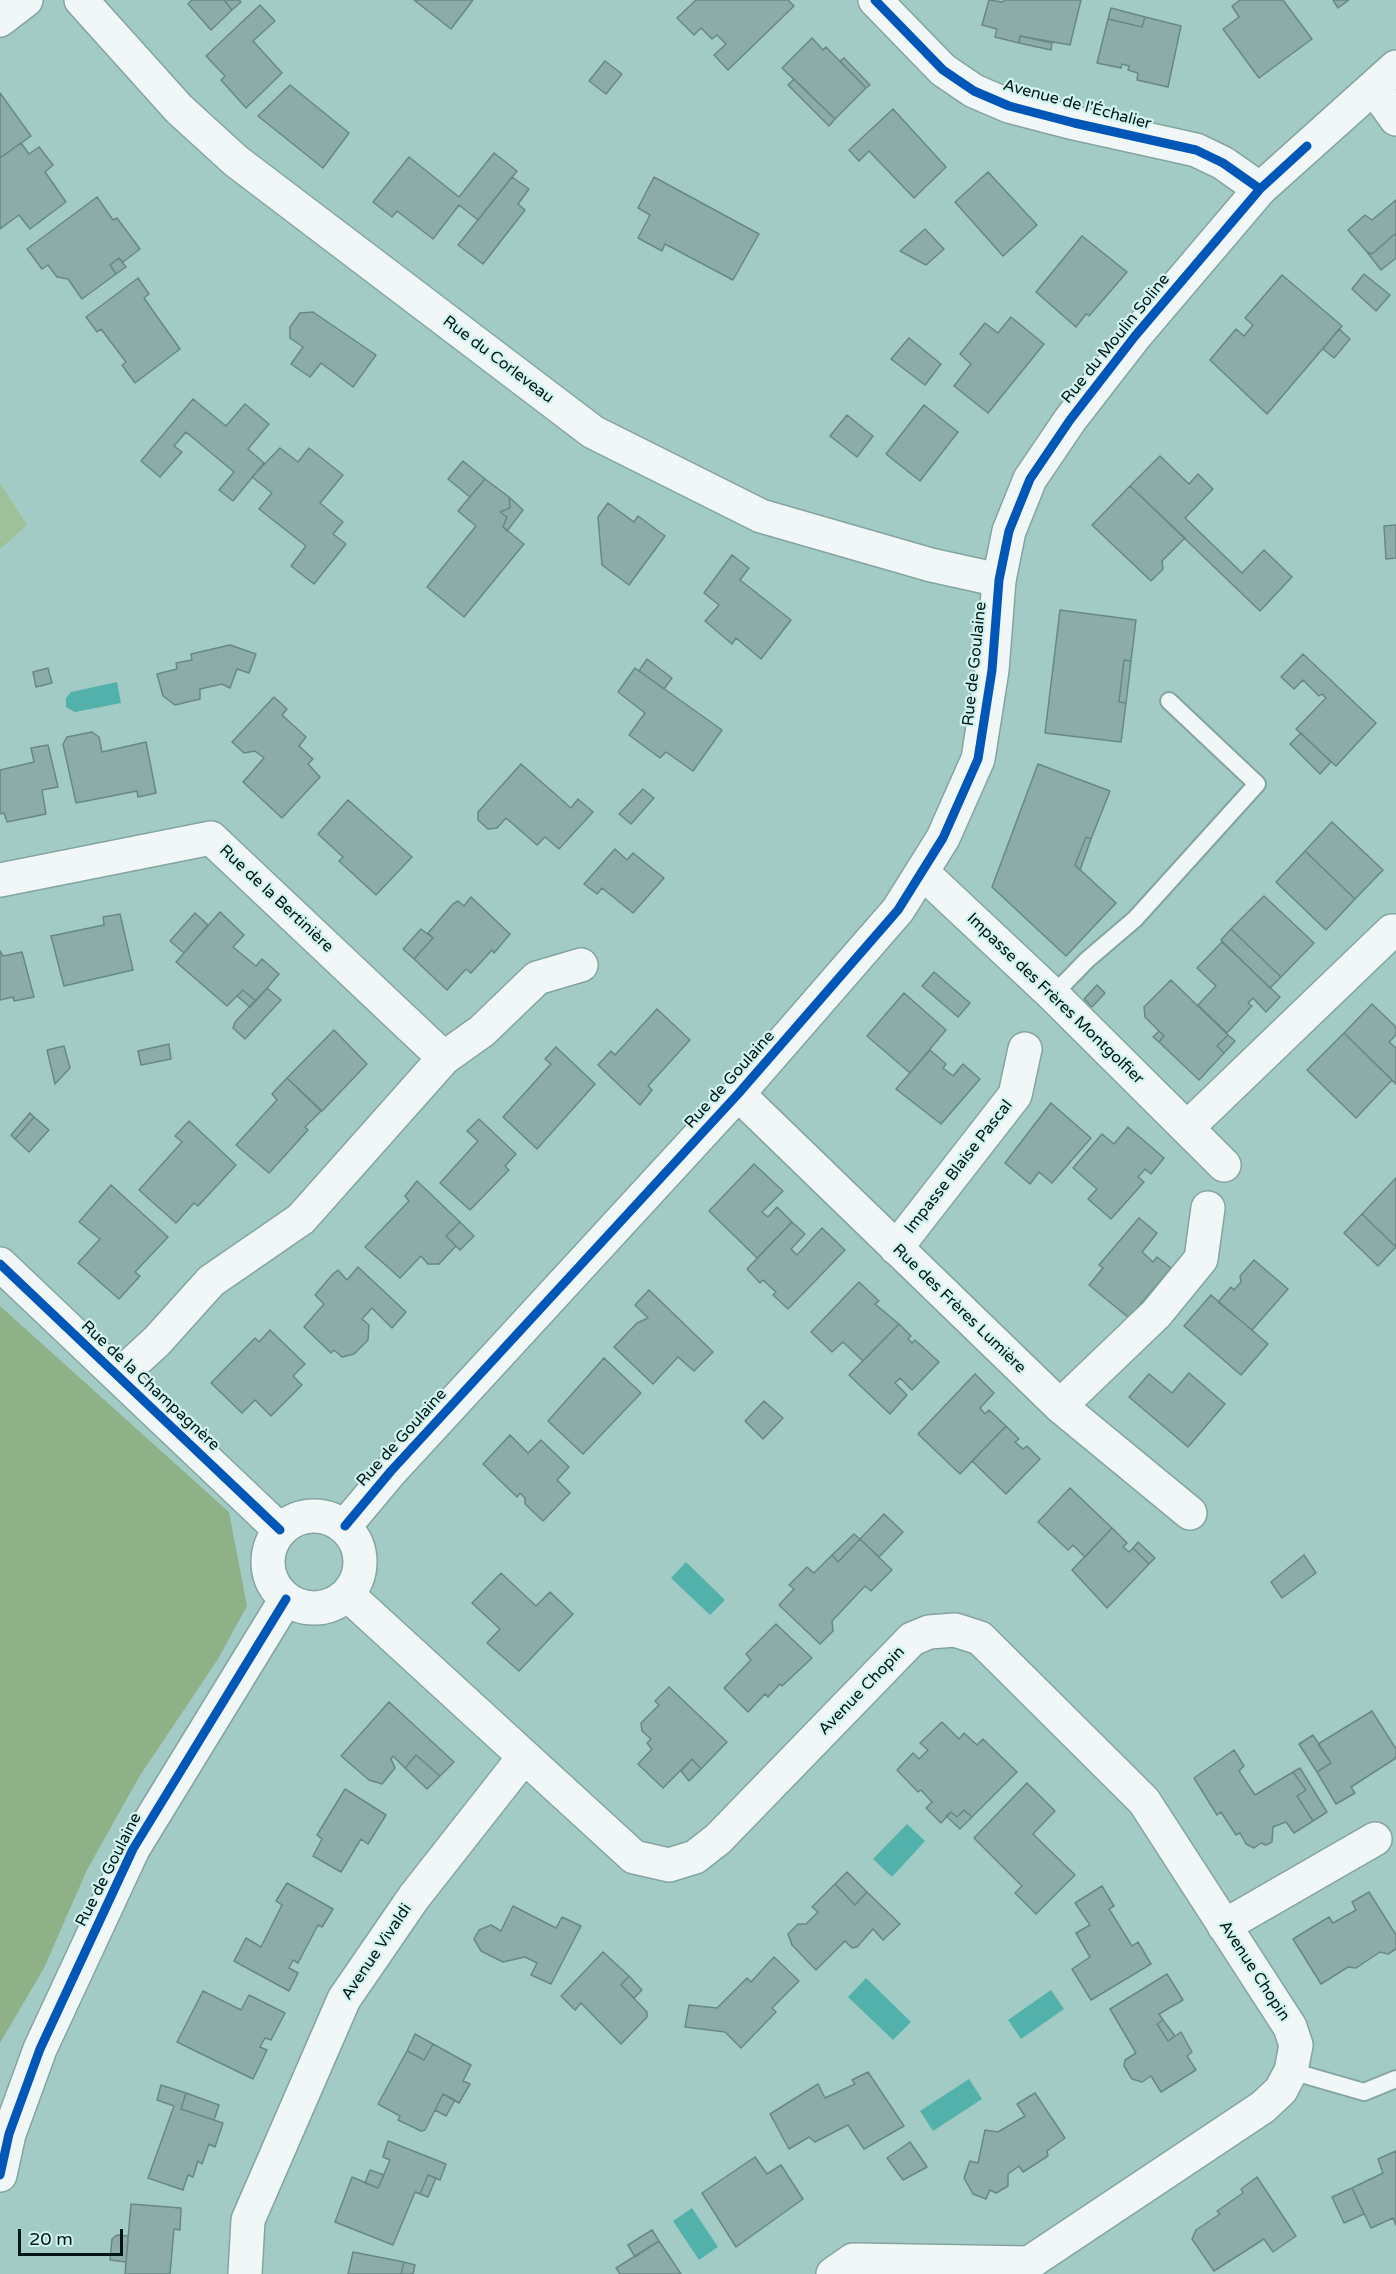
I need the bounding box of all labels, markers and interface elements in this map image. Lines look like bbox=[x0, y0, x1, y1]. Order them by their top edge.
street label: Avenue de l'Échalier bbox=[1001, 76, 1153, 134]
street label: Rue du Moulin Soline bbox=[1058, 270, 1174, 408]
street label: Rue du Corleveau bbox=[439, 312, 557, 408]
street label: Rue de Goulaine bbox=[959, 601, 991, 727]
street label: Rue de la Bertinière bbox=[215, 841, 337, 957]
street label: Impasse des Frères Montgolfier bbox=[963, 909, 1147, 1089]
street label: Rue de Goulaine bbox=[681, 1027, 779, 1133]
street label: Impasse Blaise Pascal bbox=[901, 1096, 1017, 1238]
street label: Rue des Frères Lumière bbox=[888, 1240, 1030, 1378]
street label: Rue de la Champagnère bbox=[77, 1317, 223, 1455]
street label: Rue de Goulaine bbox=[353, 1385, 451, 1491]
street label: Avenue Chopin bbox=[815, 1643, 909, 1739]
street label: Rue de Goulaine bbox=[72, 1810, 146, 1930]
street label: Avenue Vivaldi bbox=[338, 1900, 416, 2004]
street label: Avenue Chopin bbox=[1214, 1917, 1294, 2025]
scale bar bbox=[21, 2217, 126, 2255]
text: 20 m bbox=[29, 2228, 73, 2250]

